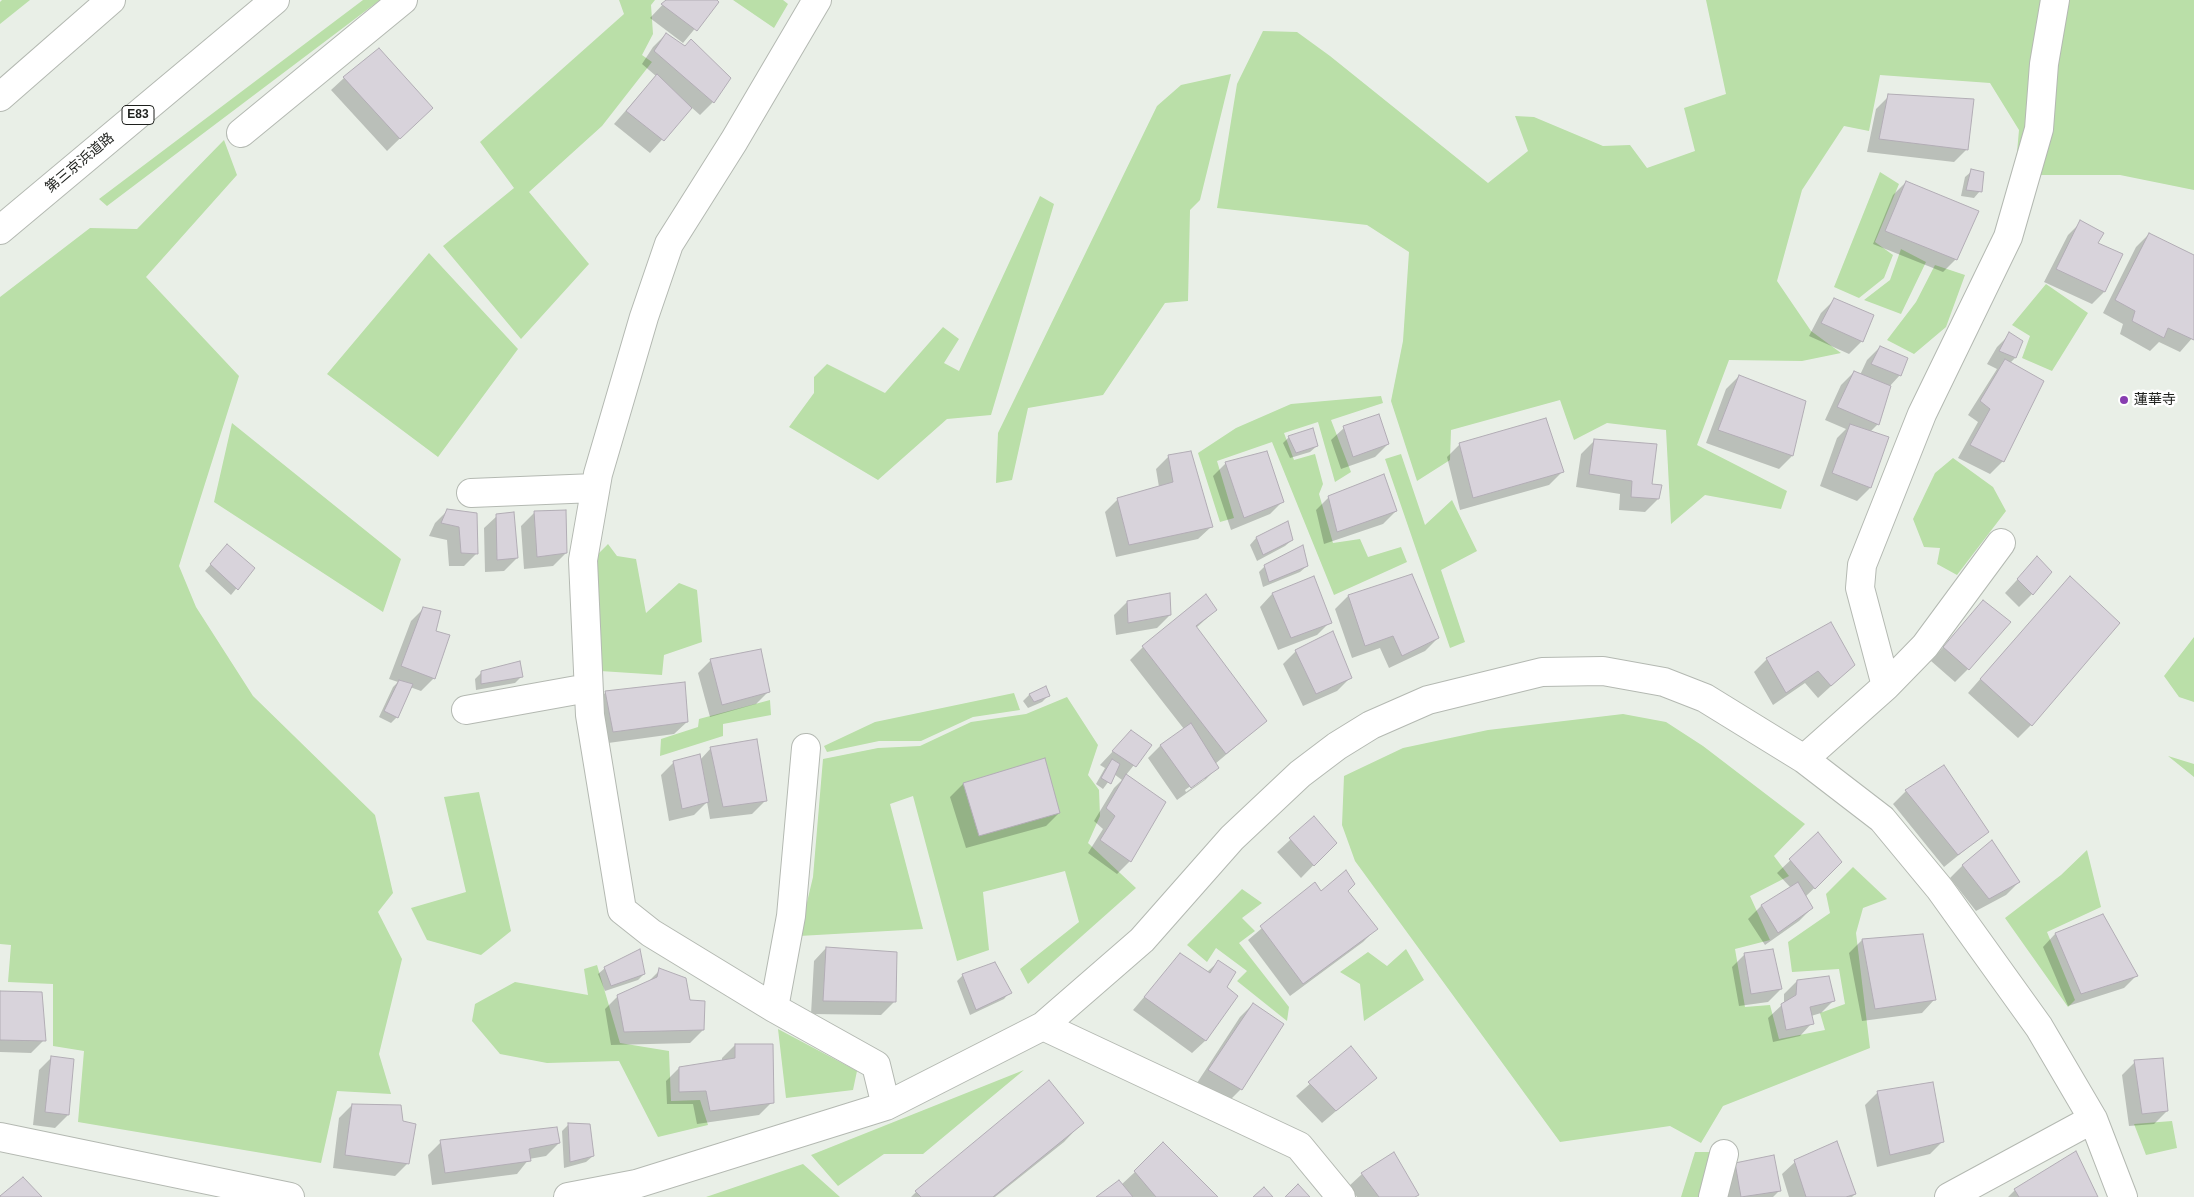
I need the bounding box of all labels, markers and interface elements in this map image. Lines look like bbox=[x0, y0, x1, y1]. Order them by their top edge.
road number: E83 bbox=[122, 106, 154, 124]
street label: 第三京浜道路 bbox=[42, 130, 118, 196]
place label: 蓮華寺 bbox=[2134, 392, 2176, 408]
marker: 蓮華寺 bbox=[2118, 394, 2130, 406]

